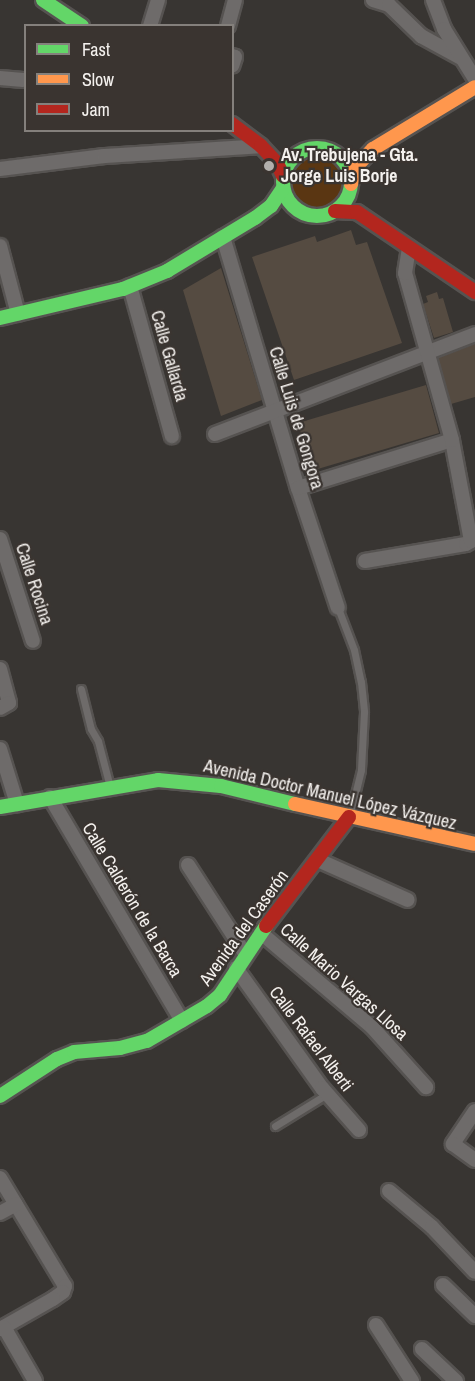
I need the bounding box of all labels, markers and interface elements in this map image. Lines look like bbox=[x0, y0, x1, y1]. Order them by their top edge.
legend bbox=[24, 24, 234, 132]
text: Fast bbox=[82, 37, 110, 62]
text: Slow bbox=[82, 67, 114, 92]
text: Jam bbox=[82, 97, 110, 122]
place label: Av. Trebujena - Gta. Jorge Luis Borje bbox=[281, 145, 418, 188]
marker: Av. Trebujena - Gta. Jorge Luis Borje bbox=[262, 159, 276, 173]
street label: Calle Gallarda bbox=[146, 308, 192, 404]
street label: Calle Luis de Gongora bbox=[264, 344, 328, 492]
street label: Calle Rocina bbox=[11, 540, 57, 628]
street label: Avenida Doctor Manuel López Vázquez bbox=[202, 755, 458, 835]
street label: Calle Calderón de la Barca bbox=[77, 819, 187, 981]
street label: Avenida del Caserón bbox=[195, 866, 293, 990]
street label: Calle Mario Vargas Llosa bbox=[276, 919, 412, 1045]
street label: Calle Rafael Alberti bbox=[264, 982, 358, 1096]

